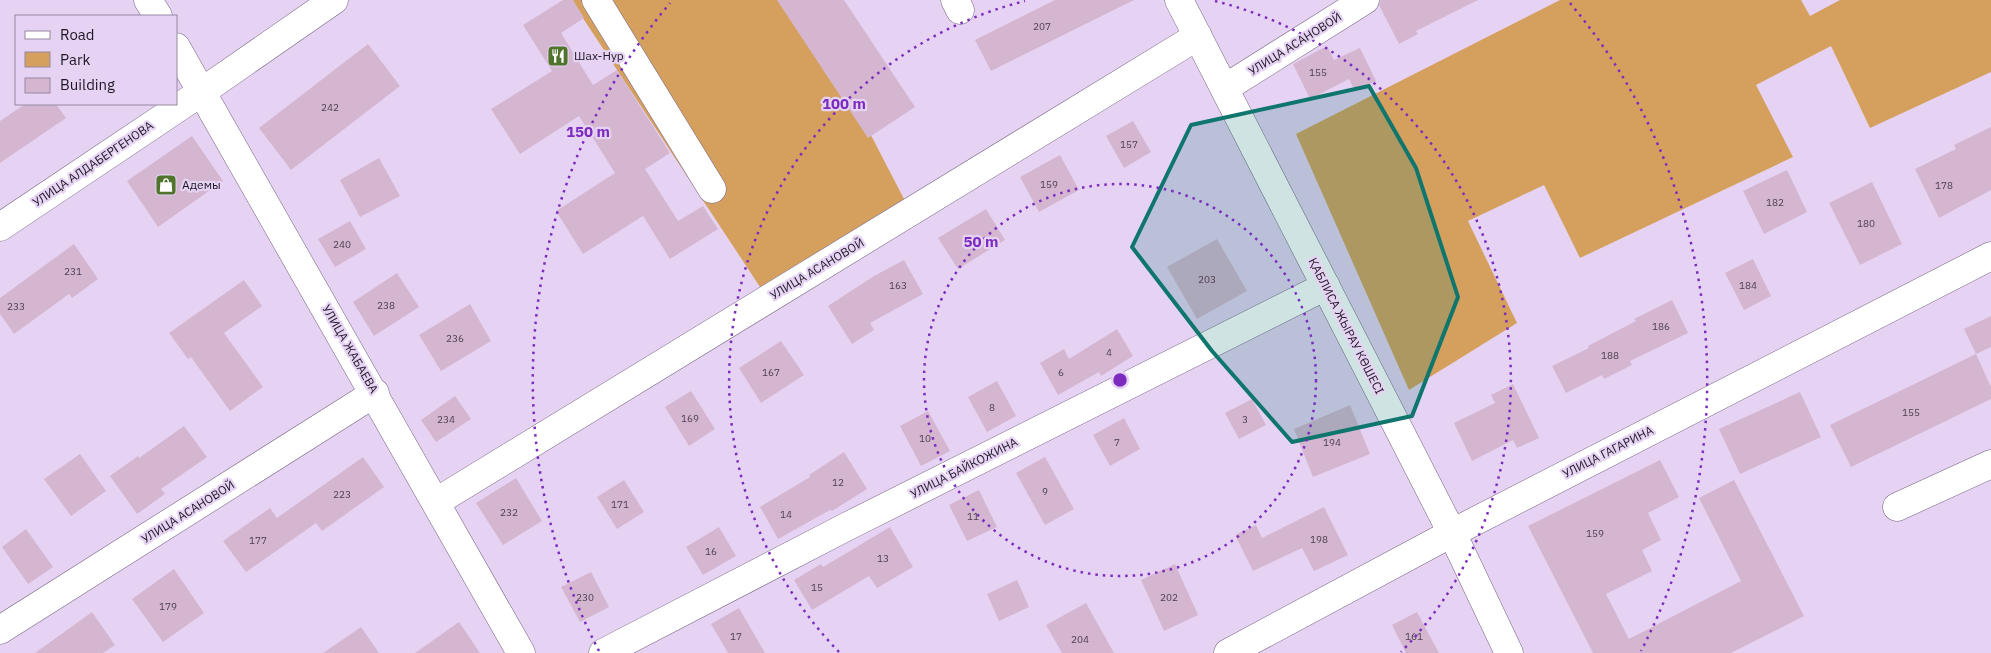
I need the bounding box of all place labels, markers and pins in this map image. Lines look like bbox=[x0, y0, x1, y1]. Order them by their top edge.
restaurant icon: Шах-Нур bbox=[546, 44, 570, 68]
place label: Шах-Нур bbox=[574, 48, 624, 63]
shop icon: Адемы bbox=[154, 173, 178, 197]
place label: Адемы bbox=[182, 177, 221, 192]
centre of rings bbox=[1111, 371, 1129, 389]

